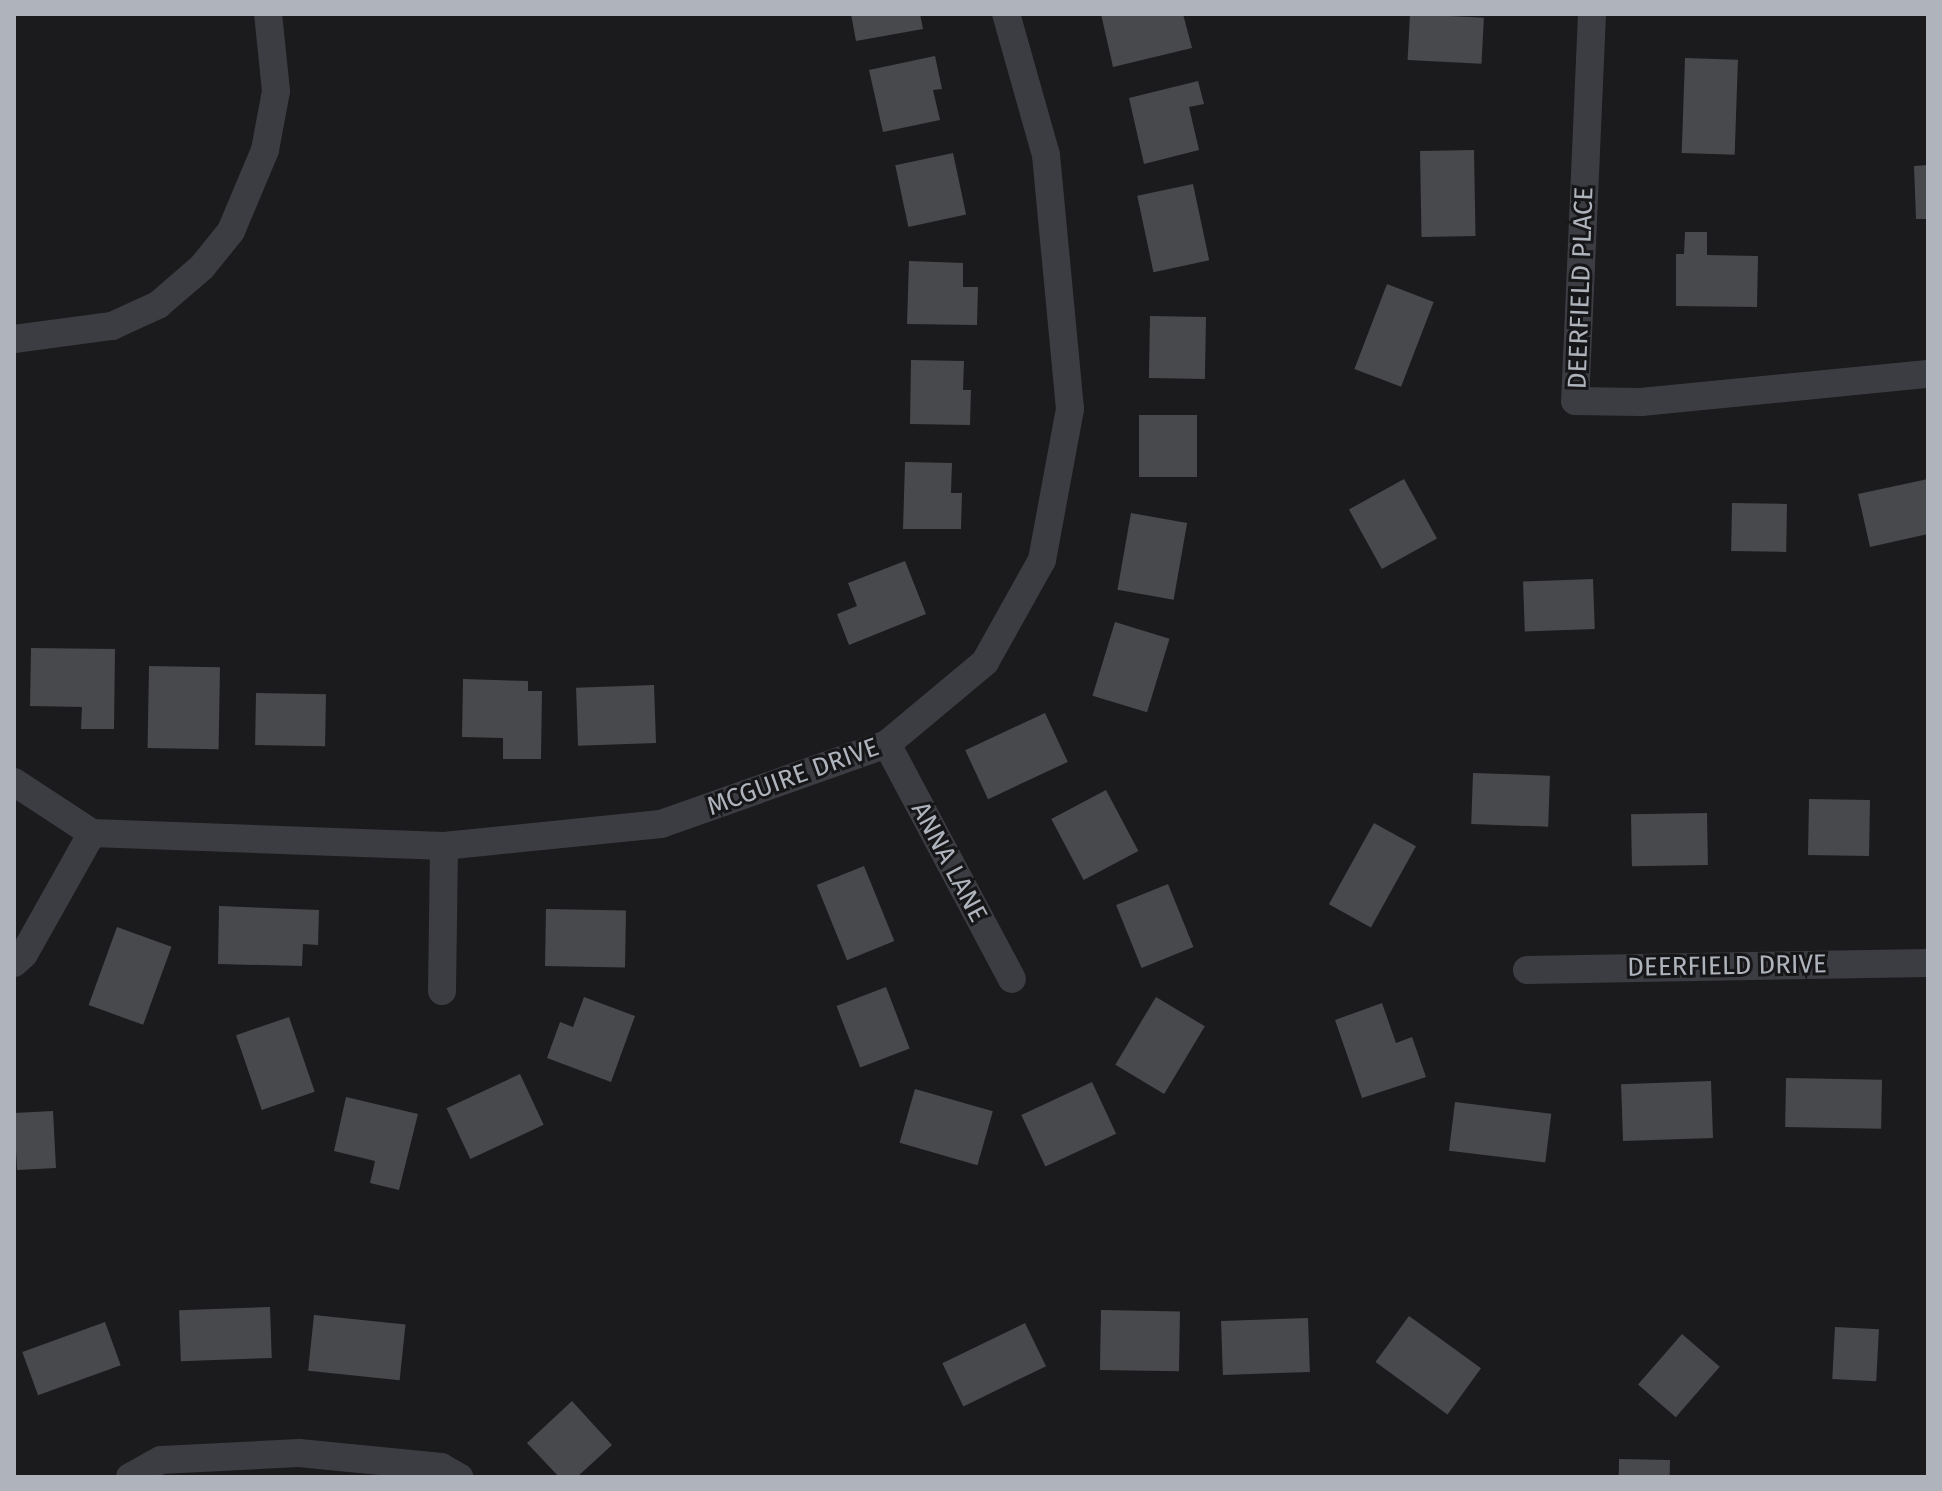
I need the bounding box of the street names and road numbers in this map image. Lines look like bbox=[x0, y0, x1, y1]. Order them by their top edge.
street label: DEERFIELD PLACE bbox=[1562, 186, 1600, 390]
street label: MCGUIRE DRIVE bbox=[703, 732, 883, 822]
street label: ANNA LANE bbox=[904, 797, 994, 927]
street label: DEERFIELD DRIVE bbox=[1627, 949, 1827, 983]

